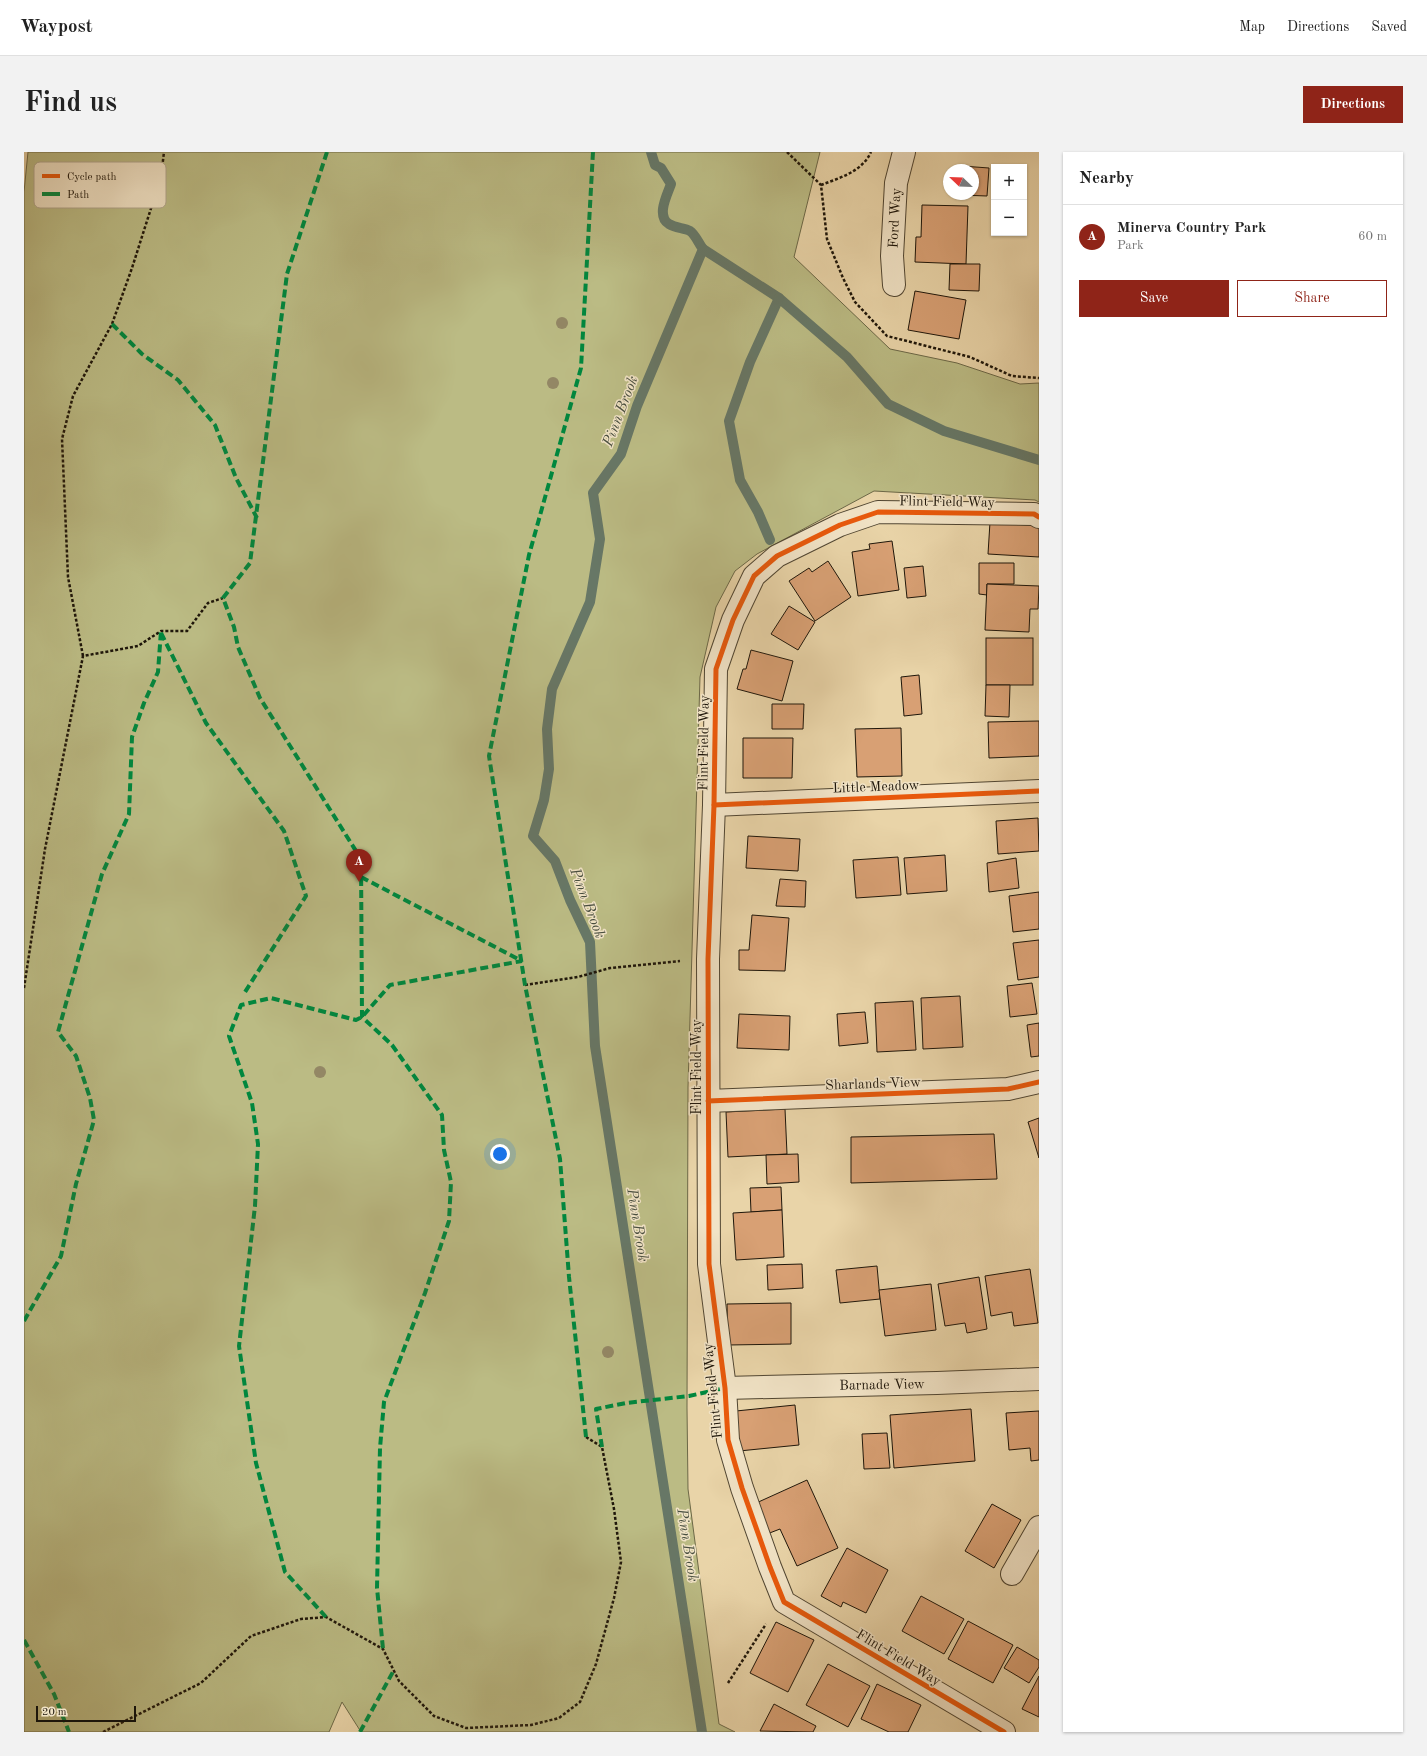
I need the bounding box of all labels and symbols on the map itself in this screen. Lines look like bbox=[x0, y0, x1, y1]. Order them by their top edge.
legend bbox=[34, 162, 166, 208]
north arrow bbox=[943, 164, 979, 200]
text: Cycle path bbox=[67, 172, 117, 183]
street label: Ford Way bbox=[886, 187, 904, 249]
text: Path bbox=[67, 190, 89, 201]
water label: Pinn Brook bbox=[601, 374, 642, 450]
street label: Flint Field Way bbox=[899, 494, 996, 510]
street label: Flint Field Way bbox=[696, 694, 712, 791]
street label: Little Meadow bbox=[832, 778, 920, 796]
pin: A bbox=[346, 849, 372, 882]
water label: Pinn Brook bbox=[566, 865, 607, 941]
street label: Flint Field Way bbox=[690, 1018, 704, 1115]
street label: Sharlands View bbox=[825, 1075, 921, 1093]
your location bbox=[490, 1144, 510, 1164]
water label: Pinn Brook bbox=[623, 1186, 650, 1263]
street label: Flint Field Way bbox=[701, 1342, 725, 1439]
street label: Barnade View bbox=[839, 1377, 925, 1393]
water label: Pinn Brook bbox=[673, 1506, 700, 1583]
street label: Flint Field Way bbox=[854, 1627, 944, 1689]
scale bar bbox=[36, 1704, 136, 1723]

